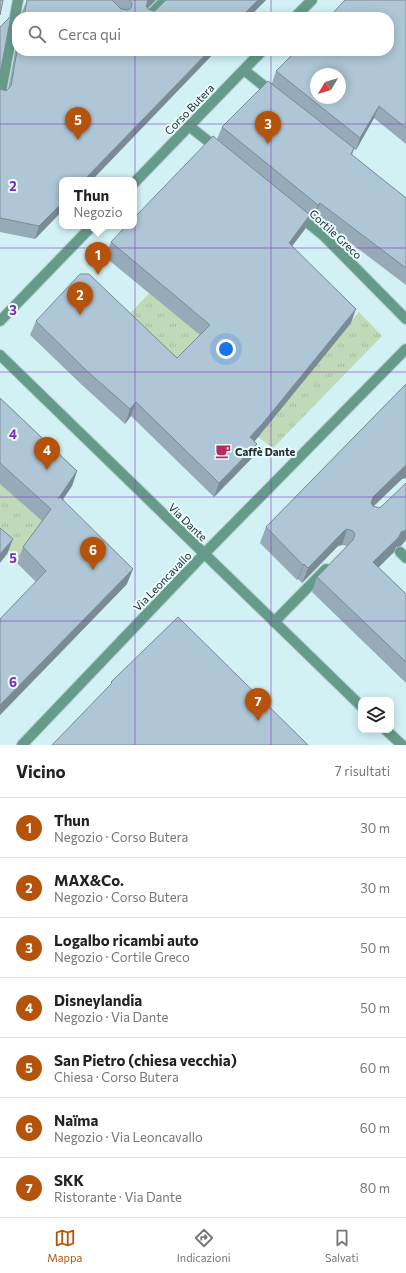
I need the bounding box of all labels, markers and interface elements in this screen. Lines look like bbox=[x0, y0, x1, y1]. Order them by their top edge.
search box bbox=[12, 12, 394, 56]
icon: search bbox=[26, 23, 48, 45]
text: Cerca qui bbox=[58, 25, 121, 43]
north arrow bbox=[310, 68, 346, 104]
street label: Corso Butera bbox=[162, 81, 216, 137]
pin: 5 bbox=[65, 107, 91, 140]
pin: 3 bbox=[255, 111, 281, 144]
popup bbox=[59, 177, 137, 229]
text: 2 bbox=[9, 178, 17, 194]
text: Thun bbox=[74, 186, 109, 204]
text: Negozio bbox=[74, 204, 122, 220]
street label: Cortile Greco bbox=[307, 207, 365, 262]
pin: 1 bbox=[85, 242, 111, 275]
pin: 2 bbox=[67, 282, 93, 315]
text: 3 bbox=[9, 302, 17, 318]
your location bbox=[216, 339, 236, 359]
text: 4 bbox=[9, 426, 17, 442]
pin: 4 bbox=[34, 437, 60, 470]
cafe icon: Caffè Dante bbox=[214, 442, 232, 460]
place label: Caffè Dante bbox=[235, 445, 296, 458]
street label: Via Dante bbox=[166, 500, 210, 544]
pin: 6 bbox=[80, 537, 106, 570]
street label: Via Leoncavallo bbox=[130, 548, 194, 613]
text: 5 bbox=[9, 550, 17, 566]
text: 6 bbox=[9, 674, 17, 690]
pin: 7 bbox=[245, 688, 271, 721]
map controls bbox=[358, 697, 394, 733]
button: layers bbox=[358, 697, 394, 733]
text: Vicino bbox=[16, 761, 66, 782]
text: 7 risultati bbox=[335, 763, 390, 779]
text: Thun bbox=[54, 811, 90, 829]
text: 1 bbox=[26, 820, 32, 836]
text: 30 m bbox=[360, 820, 390, 836]
text: Negozio · Corso Butera bbox=[54, 829, 188, 845]
text: MAX&Co. bbox=[54, 871, 124, 889]
text: 2 bbox=[25, 880, 33, 896]
text: 30 m bbox=[360, 880, 390, 896]
text: Negozio · Corso Butera bbox=[54, 889, 188, 905]
text: Logalbo ricambi auto bbox=[54, 931, 199, 949]
text: 3 bbox=[25, 940, 33, 956]
text: 50 m bbox=[360, 940, 390, 956]
text: Negozio · Cortile Greco bbox=[54, 949, 190, 965]
text: Disneylandia bbox=[54, 991, 142, 1009]
text: 4 bbox=[25, 1000, 33, 1016]
text: 50 m bbox=[360, 1000, 390, 1016]
text: Negozio · Via Dante bbox=[54, 1009, 168, 1025]
text: San Pietro (chiesa vecchia) bbox=[54, 1051, 237, 1069]
text: 5 bbox=[25, 1060, 33, 1076]
text: 60 m bbox=[360, 1060, 390, 1076]
text: Chiesa · Corso Butera bbox=[54, 1069, 179, 1085]
text: Naïma bbox=[54, 1111, 98, 1129]
text: 6 bbox=[25, 1120, 33, 1136]
text: 60 m bbox=[360, 1120, 390, 1136]
text: Negozio · Via Leoncavallo bbox=[54, 1129, 203, 1145]
text: SKK bbox=[54, 1171, 84, 1189]
text: 7 bbox=[25, 1180, 33, 1196]
text: 80 m bbox=[360, 1180, 390, 1196]
text: Ristorante · Via Dante bbox=[54, 1189, 182, 1205]
tab: Mappa bbox=[47, 1227, 82, 1264]
tab: Indicazioni bbox=[177, 1227, 231, 1264]
tab: Salvati bbox=[325, 1227, 359, 1264]

